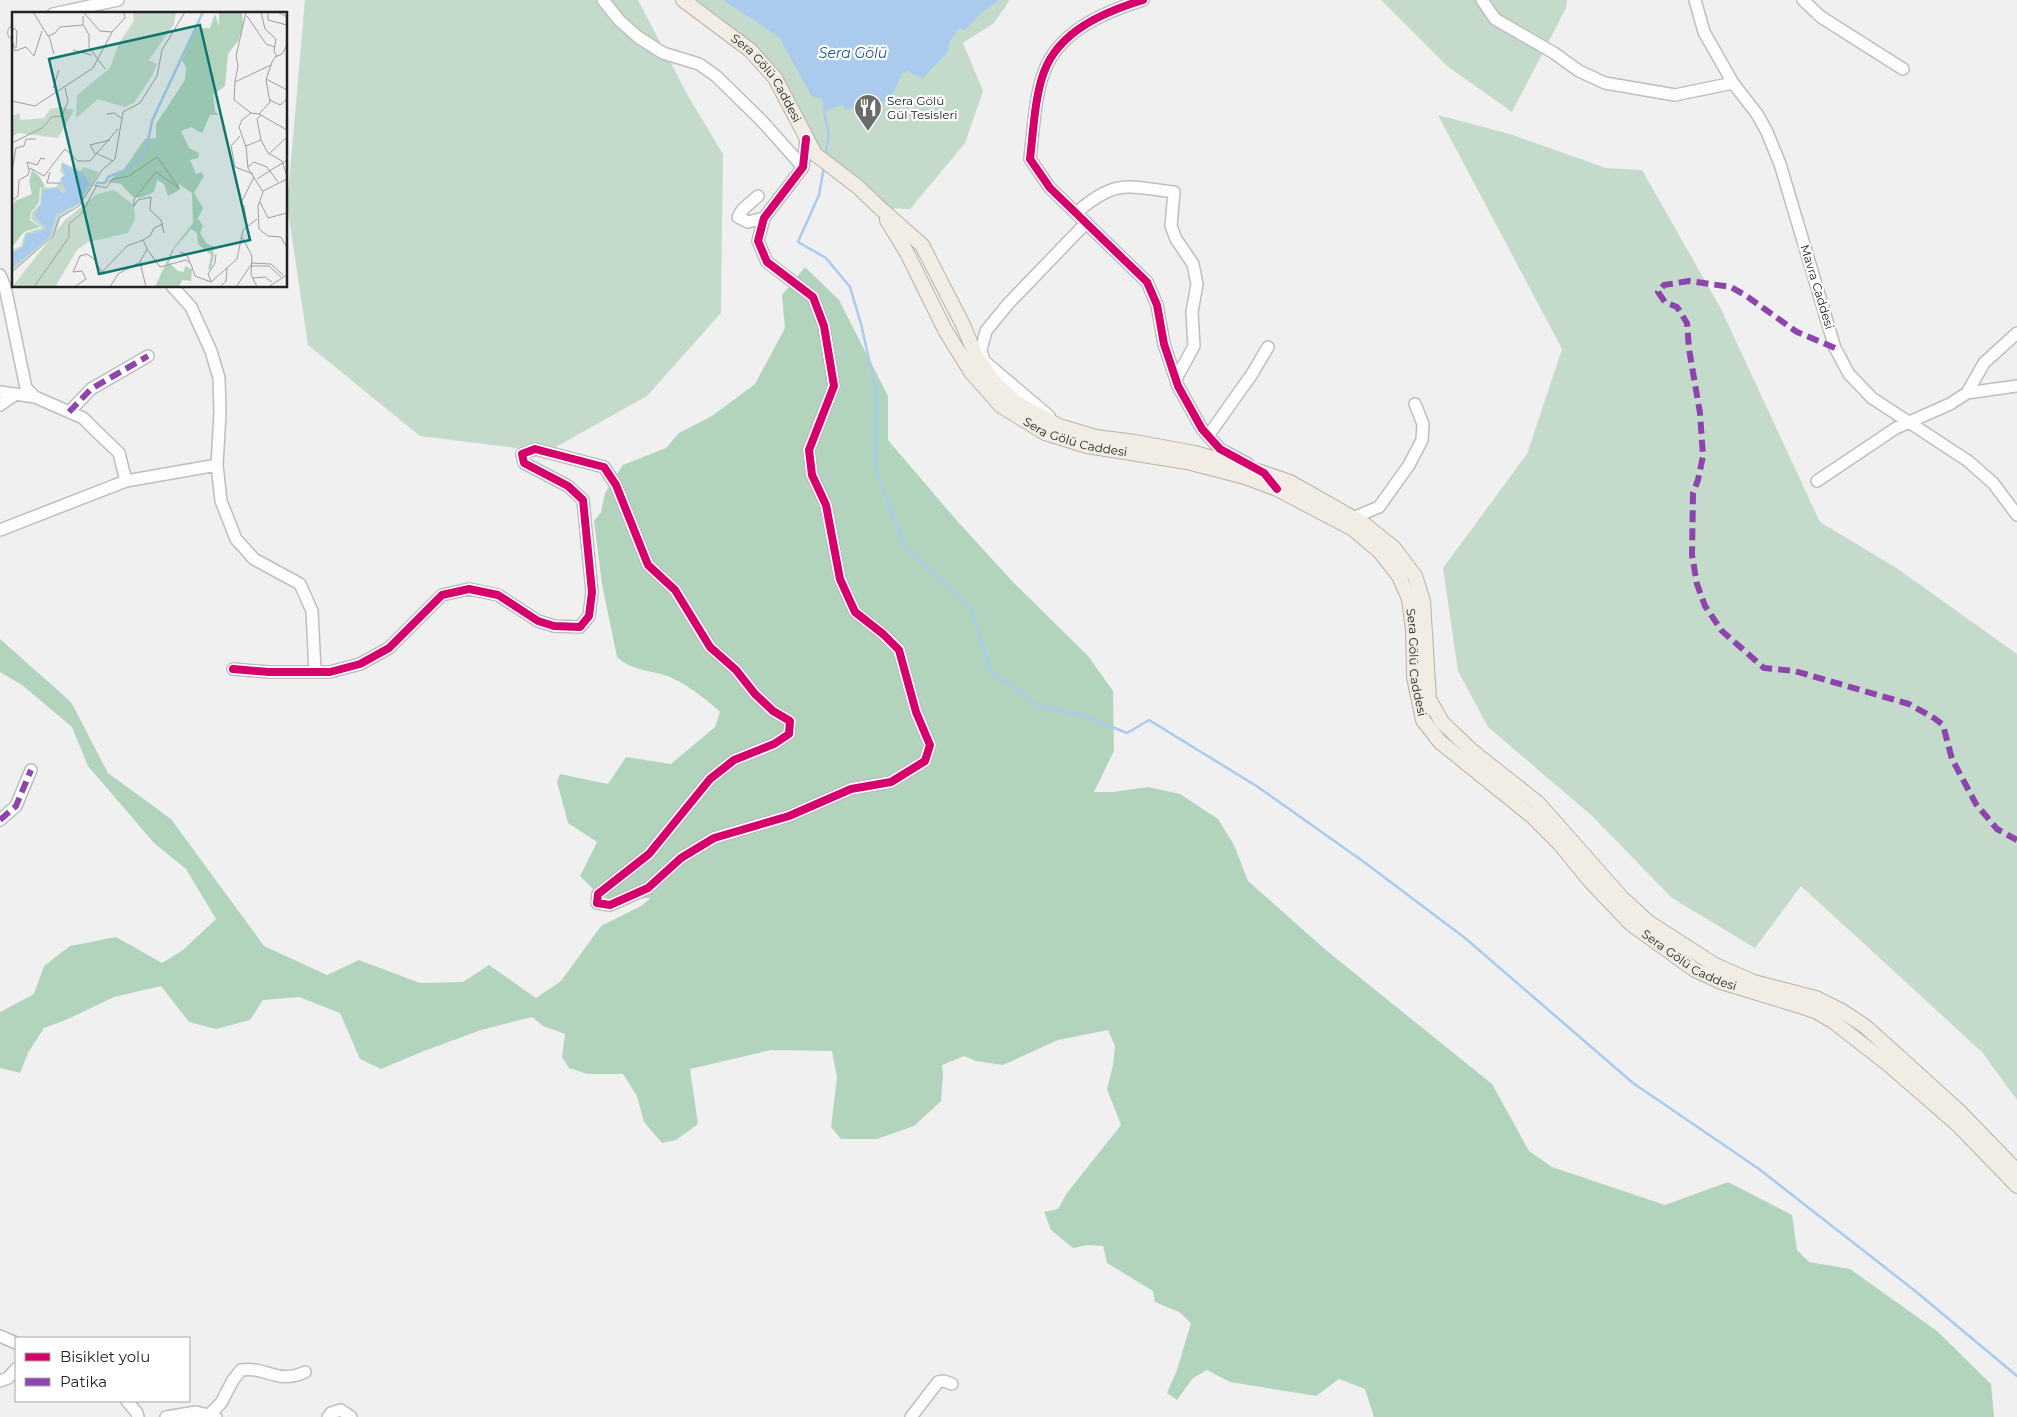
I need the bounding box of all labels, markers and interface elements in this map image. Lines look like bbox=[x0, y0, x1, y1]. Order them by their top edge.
inset map bbox=[12, 12, 288, 288]
street label: Sera Gölü Caddesi bbox=[728, 30, 805, 125]
water label: Sera Gölü bbox=[819, 44, 887, 62]
restaurant icon: Sera Gölü Gül Tesisleri bbox=[853, 93, 883, 132]
place label: Sera Gölü Gül Tesisleri bbox=[887, 93, 958, 122]
street label: Mavra Caddesi bbox=[1798, 243, 1837, 331]
street label: Sera Gölü Caddesi bbox=[1021, 414, 1128, 459]
street label: Sera Gölü Caddesi bbox=[1403, 607, 1430, 717]
street label: Sera Gölü Caddesi bbox=[1639, 926, 1739, 993]
legend bbox=[15, 1337, 190, 1402]
text: Bisiklet yolu bbox=[60, 1347, 150, 1366]
text: Patika bbox=[60, 1372, 107, 1391]

